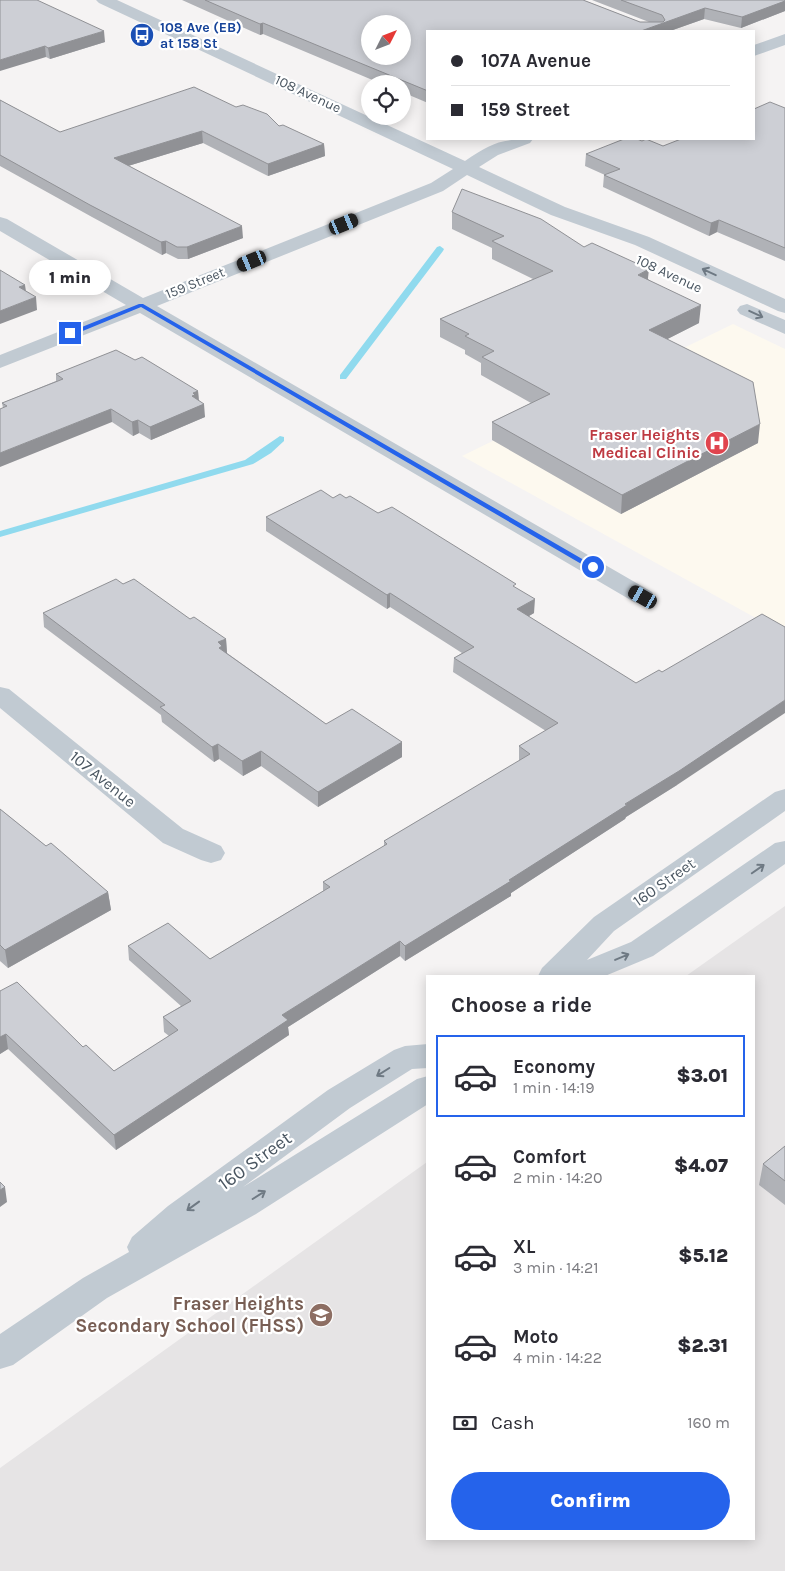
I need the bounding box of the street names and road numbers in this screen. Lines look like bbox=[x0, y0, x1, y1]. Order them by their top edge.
street label: 108 Avenue bbox=[272, 71, 344, 117]
street label: 108 Avenue bbox=[633, 251, 705, 297]
street label: 159 Street bbox=[163, 263, 227, 303]
street label: 107 Avenue bbox=[66, 747, 140, 811]
street label: 160 Street bbox=[629, 854, 699, 910]
street label: 160 Street bbox=[214, 1127, 296, 1195]

